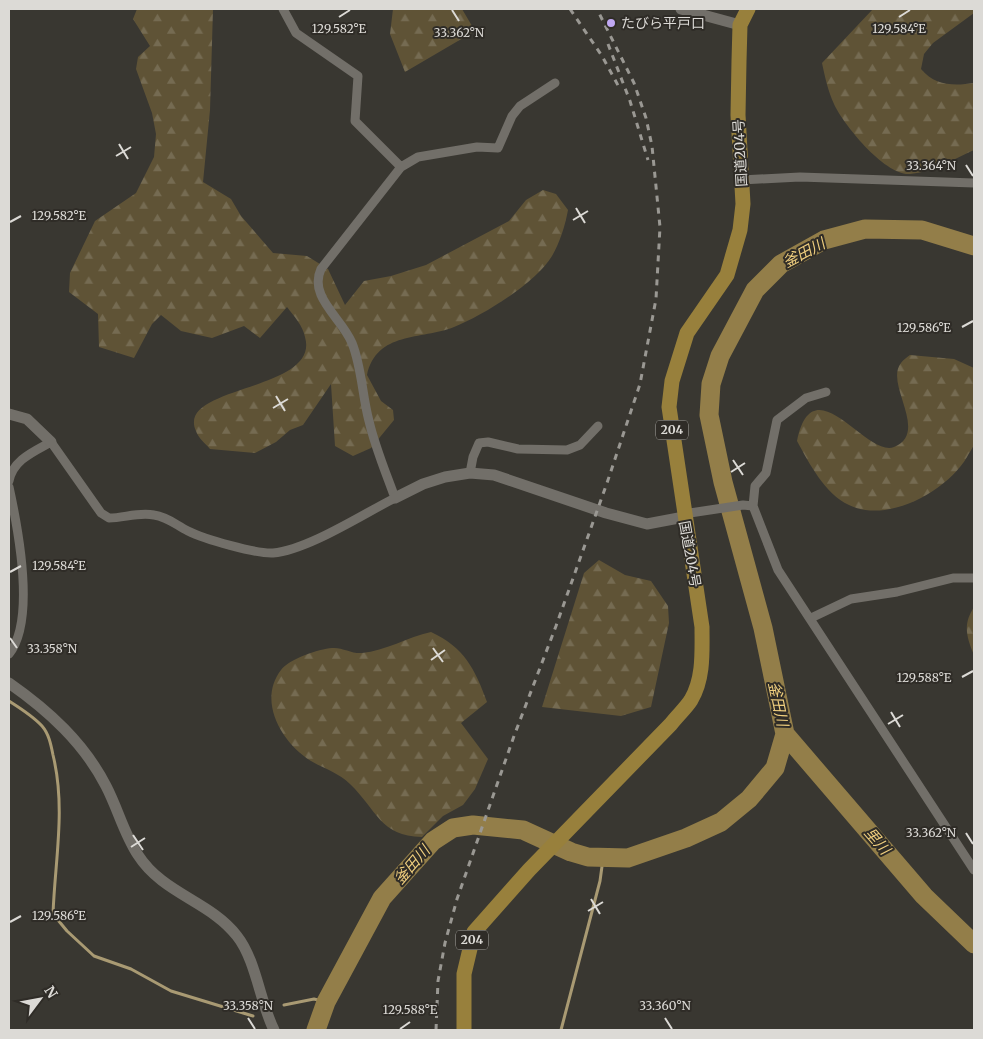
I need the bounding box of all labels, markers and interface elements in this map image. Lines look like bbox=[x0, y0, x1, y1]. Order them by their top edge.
place label: たびら平戸口 bbox=[621, 14, 705, 32]
marker: たびら平戸口 bbox=[605, 17, 617, 29]
text: 129.582°E bbox=[312, 21, 367, 36]
text: 129.584°E bbox=[872, 21, 926, 36]
text: 33.362°N bbox=[434, 25, 485, 40]
street label: 国道204号 bbox=[729, 119, 751, 187]
text: 33.364°N bbox=[906, 158, 957, 173]
text: 129.582°E bbox=[32, 208, 87, 223]
water label: 釜田川 bbox=[779, 233, 830, 272]
text: 129.586°E bbox=[897, 320, 951, 335]
road number: 204 bbox=[656, 420, 688, 440]
street label: 国道204号 bbox=[675, 519, 705, 589]
text: 129.584°E bbox=[32, 558, 86, 573]
text: 33.358°N bbox=[27, 641, 78, 656]
text: 129.588°E bbox=[897, 670, 952, 685]
water label: 釜田川 bbox=[765, 680, 793, 730]
water label: 里川 bbox=[860, 823, 896, 860]
text: 33.362°N bbox=[906, 825, 957, 840]
water label: 釜田川 bbox=[390, 840, 435, 888]
text: 129.586°E bbox=[32, 908, 86, 923]
road number: 204 bbox=[456, 930, 488, 950]
north arrow bbox=[15, 974, 65, 1024]
text: N bbox=[40, 983, 62, 1002]
text: 33.358°N bbox=[223, 998, 274, 1013]
text: 33.360°N bbox=[639, 998, 691, 1013]
text: 129.588°E bbox=[383, 1002, 438, 1017]

